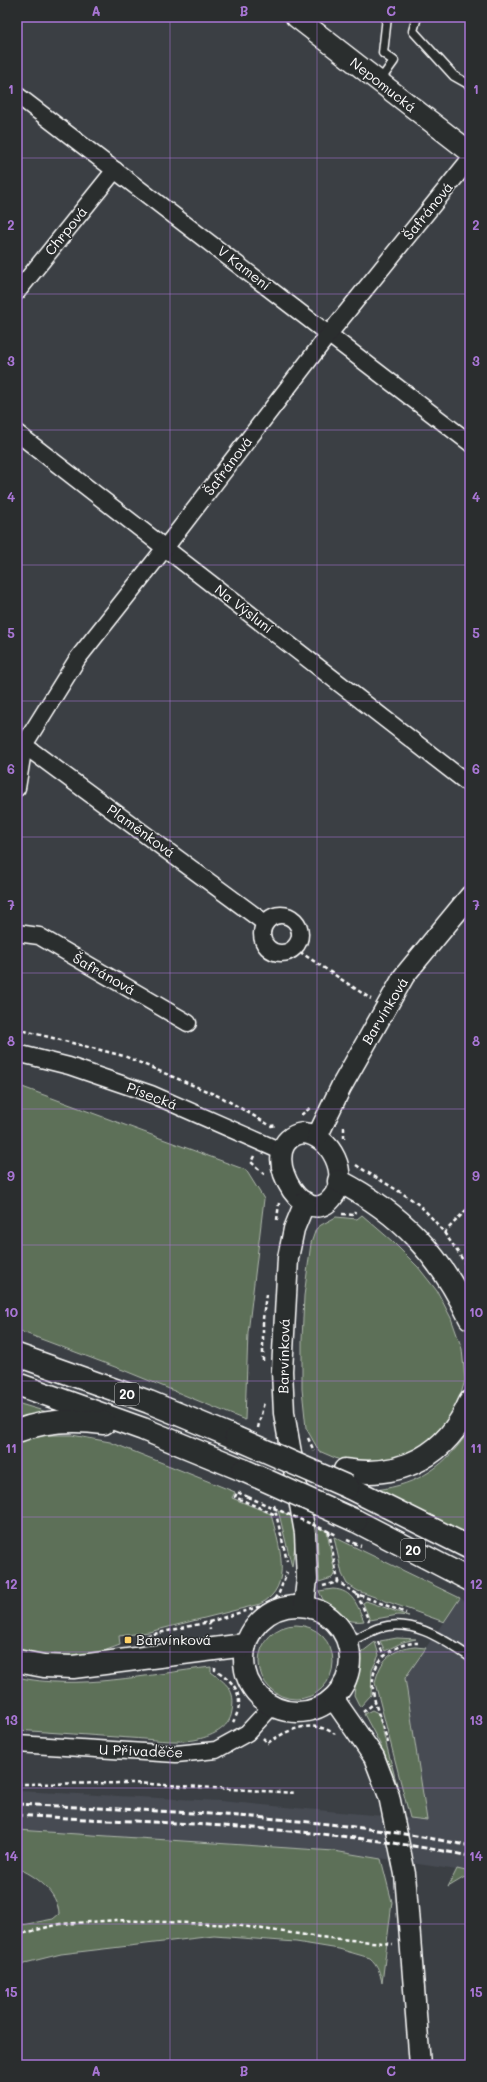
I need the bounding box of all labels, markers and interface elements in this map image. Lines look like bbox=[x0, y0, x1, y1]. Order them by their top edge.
text: A bbox=[91, 2, 101, 19]
text: B bbox=[240, 2, 249, 19]
text: C bbox=[386, 2, 396, 19]
street label: Nepomucká bbox=[346, 53, 420, 116]
text: 1 bbox=[8, 80, 14, 97]
text: 1 bbox=[473, 80, 479, 97]
street label: Šafránová bbox=[398, 178, 457, 244]
street label: Chrpová bbox=[40, 202, 91, 259]
text: 2 bbox=[7, 216, 15, 233]
text: 2 bbox=[472, 216, 480, 233]
street label: V Kamení bbox=[214, 241, 275, 294]
text: 3 bbox=[7, 352, 15, 369]
text: 3 bbox=[472, 352, 480, 369]
street label: Šafránová bbox=[199, 432, 256, 499]
text: 4 bbox=[7, 488, 15, 505]
text: 4 bbox=[472, 488, 480, 505]
street label: Na Výsluní bbox=[211, 580, 277, 637]
text: 5 bbox=[7, 624, 15, 641]
text: 5 bbox=[472, 624, 480, 641]
text: 6 bbox=[7, 760, 15, 777]
text: 6 bbox=[472, 760, 480, 777]
street label: Plaménková bbox=[103, 799, 179, 862]
text: 7 bbox=[7, 896, 15, 913]
text: 7 bbox=[472, 896, 480, 913]
street label: Šafránová bbox=[69, 948, 139, 999]
street label: Barvínková bbox=[357, 974, 412, 1048]
text: 8 bbox=[7, 1032, 15, 1049]
text: 8 bbox=[472, 1032, 480, 1049]
street label: Písecká bbox=[124, 1077, 180, 1114]
text: 9 bbox=[7, 1167, 15, 1184]
text: 9 bbox=[472, 1167, 480, 1184]
text: 10 bbox=[4, 1303, 18, 1320]
text: 10 bbox=[469, 1303, 483, 1320]
street label: Barvínková bbox=[273, 1318, 294, 1394]
road number: 20 bbox=[115, 1383, 139, 1405]
text: 11 bbox=[5, 1439, 17, 1456]
text: 11 bbox=[470, 1439, 482, 1456]
road number: 20 bbox=[401, 1539, 425, 1561]
text: 12 bbox=[4, 1575, 18, 1592]
text: 12 bbox=[469, 1575, 483, 1592]
place label: Barvínková bbox=[136, 1630, 211, 1649]
marker: Barvínková bbox=[123, 1635, 133, 1645]
text: 13 bbox=[4, 1711, 18, 1728]
text: 13 bbox=[469, 1711, 483, 1728]
street label: U Přivaděče bbox=[99, 1740, 183, 1761]
text: 14 bbox=[4, 1847, 18, 1864]
text: 14 bbox=[469, 1847, 483, 1864]
text: 15 bbox=[4, 1983, 18, 2000]
text: 15 bbox=[469, 1983, 483, 2000]
text: A bbox=[91, 2062, 101, 2079]
text: B bbox=[240, 2062, 249, 2079]
text: C bbox=[386, 2062, 396, 2079]

